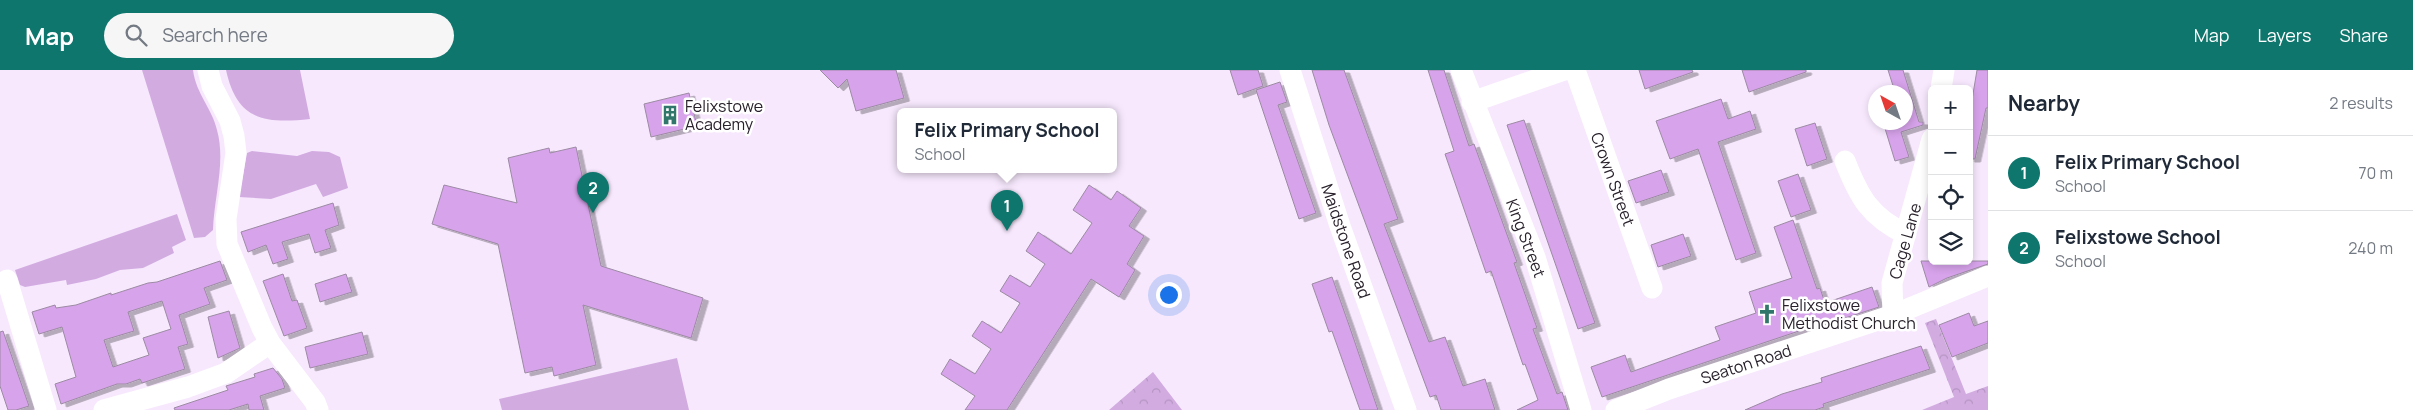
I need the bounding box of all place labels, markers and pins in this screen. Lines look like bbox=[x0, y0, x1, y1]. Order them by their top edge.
place label: Felixstowe Academy bbox=[685, 95, 763, 135]
building icon: Felixstowe Academy bbox=[659, 104, 681, 126]
pin: 2 bbox=[577, 172, 609, 213]
pin: 1 bbox=[991, 190, 1023, 231]
place label: Felixstowe Methodist Church bbox=[1782, 294, 1916, 334]
church icon: Felixstowe Methodist Church bbox=[1756, 303, 1778, 325]

